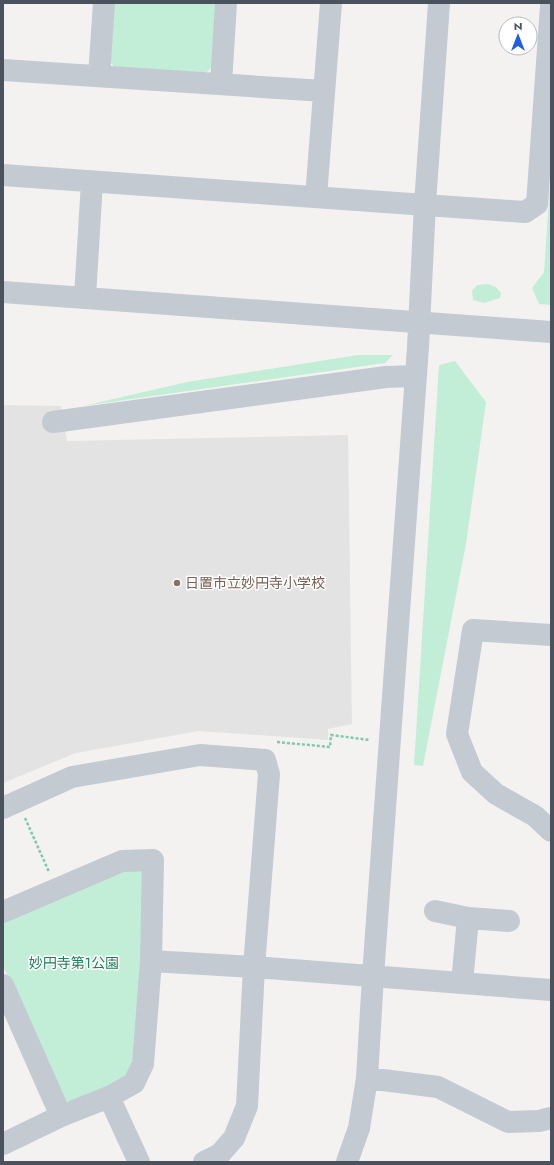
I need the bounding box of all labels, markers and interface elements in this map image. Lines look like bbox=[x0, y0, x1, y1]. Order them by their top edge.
north arrow bbox=[498, 16, 538, 56]
text: N bbox=[514, 18, 522, 34]
place label: 日置市立妙円寺小学校 bbox=[185, 573, 325, 593]
marker: 日置市立妙円寺小学校 bbox=[172, 578, 182, 588]
park label: 妙円寺第1公園 bbox=[29, 953, 119, 973]

